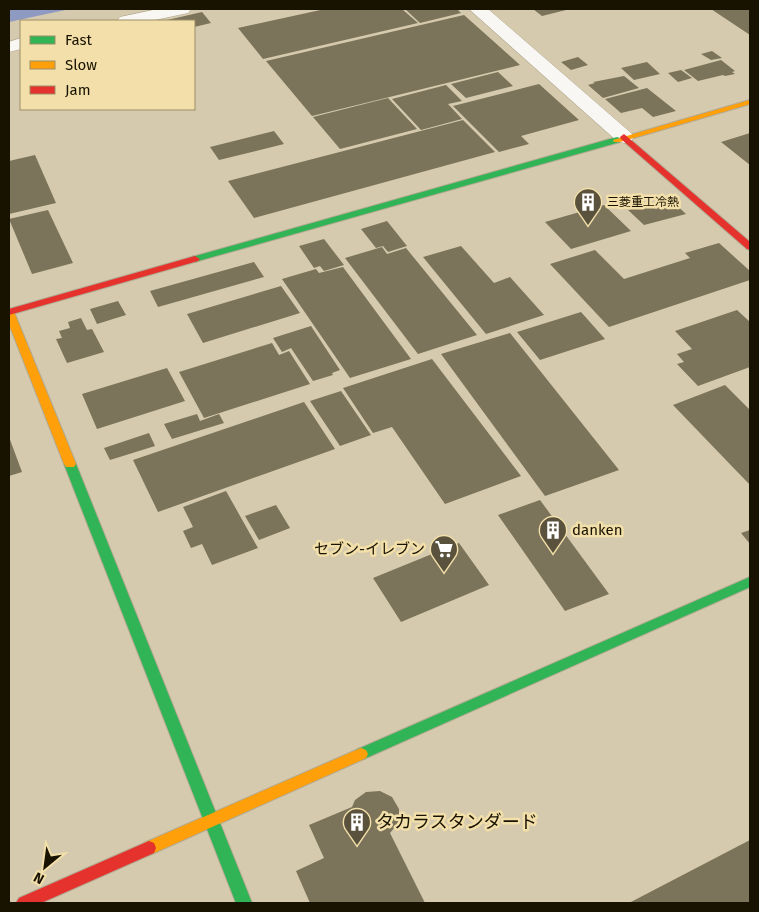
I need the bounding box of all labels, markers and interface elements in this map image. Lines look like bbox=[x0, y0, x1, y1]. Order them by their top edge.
legend bbox=[20, 20, 195, 110]
text: Fast bbox=[65, 31, 92, 49]
text: Slow bbox=[65, 56, 97, 74]
text: Jam bbox=[65, 81, 91, 99]
building icon: 三菱重工冷熱 bbox=[573, 187, 603, 226]
place label: 三菱重工冷熱 bbox=[607, 195, 679, 209]
building icon: danken bbox=[538, 515, 568, 554]
place label: danken bbox=[572, 521, 622, 539]
supermarket icon: セブン-イレブン bbox=[429, 534, 459, 573]
place label: セブン-イレブン bbox=[314, 540, 425, 558]
building icon: タカラスタンダード bbox=[342, 807, 372, 846]
place label: タカラスタンダード bbox=[376, 811, 538, 833]
north arrow bbox=[20, 842, 70, 892]
text: N bbox=[31, 868, 47, 888]

